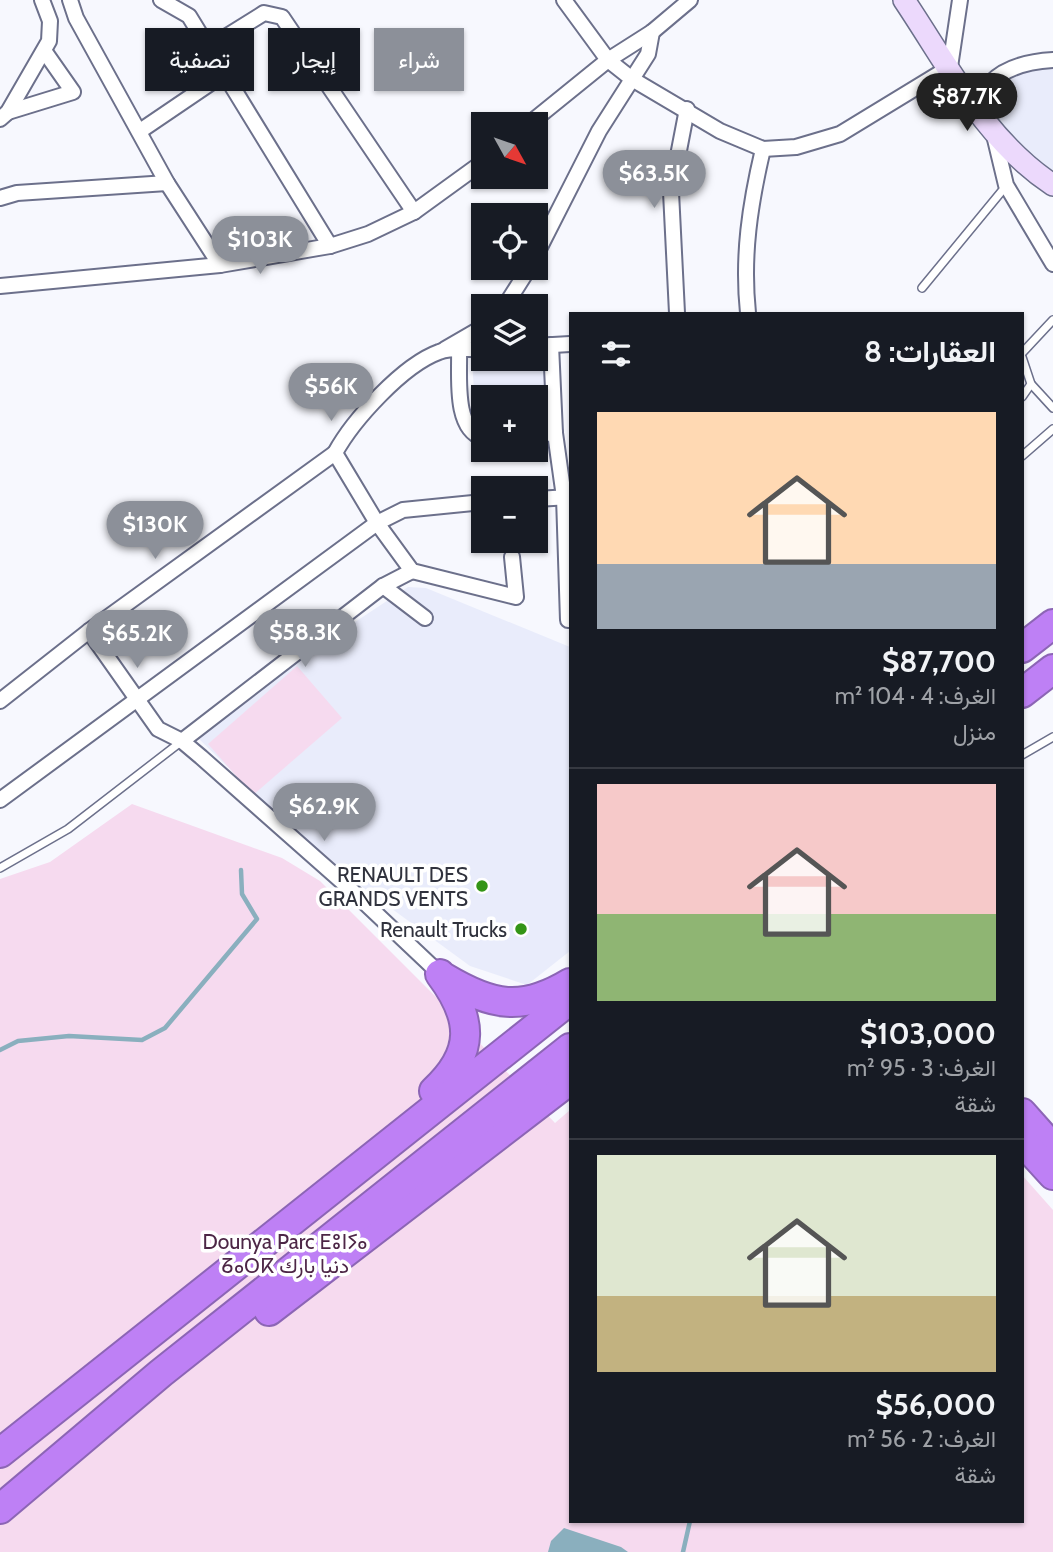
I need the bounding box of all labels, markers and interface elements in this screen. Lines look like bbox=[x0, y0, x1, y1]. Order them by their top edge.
chip: تصفية bbox=[145, 28, 254, 91]
chip: إيجار bbox=[268, 28, 360, 91]
chip: شراء bbox=[374, 28, 464, 91]
pin: $87.7K bbox=[910, 74, 1024, 133]
text: $87.7K bbox=[932, 82, 1002, 110]
north arrow bbox=[471, 112, 548, 189]
map controls bbox=[471, 112, 548, 553]
pin: $63.5K bbox=[597, 150, 711, 210]
text: $63.5K bbox=[619, 159, 689, 187]
button: locate bbox=[471, 203, 548, 280]
pin: $103K bbox=[211, 216, 309, 276]
text: $103K bbox=[228, 225, 292, 253]
button: layers bbox=[471, 294, 548, 371]
text: العقارات: 8 bbox=[864, 333, 996, 370]
icon: filters bbox=[597, 335, 635, 373]
pin: $56K bbox=[290, 364, 372, 423]
text: $56K bbox=[304, 372, 358, 400]
button: + bbox=[471, 385, 548, 462]
icon: home bbox=[734, 457, 860, 583]
button: − bbox=[471, 476, 548, 553]
pin: $130K bbox=[106, 502, 204, 561]
text: $130K bbox=[123, 510, 187, 538]
pin: $65.2K bbox=[80, 610, 194, 670]
pin: $58.3K bbox=[248, 610, 362, 669]
text: $58.3K bbox=[269, 618, 341, 646]
text: $65.2K bbox=[102, 619, 172, 647]
text: $87,700 bbox=[882, 643, 996, 680]
text: الغرف: 4 · 104 m² bbox=[835, 682, 996, 710]
text: منزل bbox=[953, 718, 996, 746]
pin: $62.9K bbox=[267, 784, 381, 843]
text: $62.9K bbox=[289, 792, 359, 820]
icon: home bbox=[734, 829, 860, 955]
place label: RENAULT DES GRANDS VENTS bbox=[319, 862, 468, 911]
marker: RENAULT DES GRANDS VENTS bbox=[474, 878, 490, 894]
place label: Renault Trucks bbox=[380, 917, 507, 942]
marker: Renault Trucks bbox=[513, 921, 529, 937]
text: $103,000 bbox=[860, 1015, 996, 1052]
text: الغرف: 3 · 95 m² bbox=[847, 1054, 996, 1082]
text: شقة bbox=[954, 1090, 996, 1118]
icon: home bbox=[734, 1200, 860, 1326]
park label: Dounya Parc ⴹⵓⵏⵢⴰ ⵒⴰⵔⴽ دنيا بارك bbox=[202, 1229, 368, 1279]
text: $56,000 bbox=[875, 1386, 996, 1423]
text: الغرف: 2 · 56 m² bbox=[847, 1425, 996, 1453]
text: شقة bbox=[954, 1461, 996, 1489]

